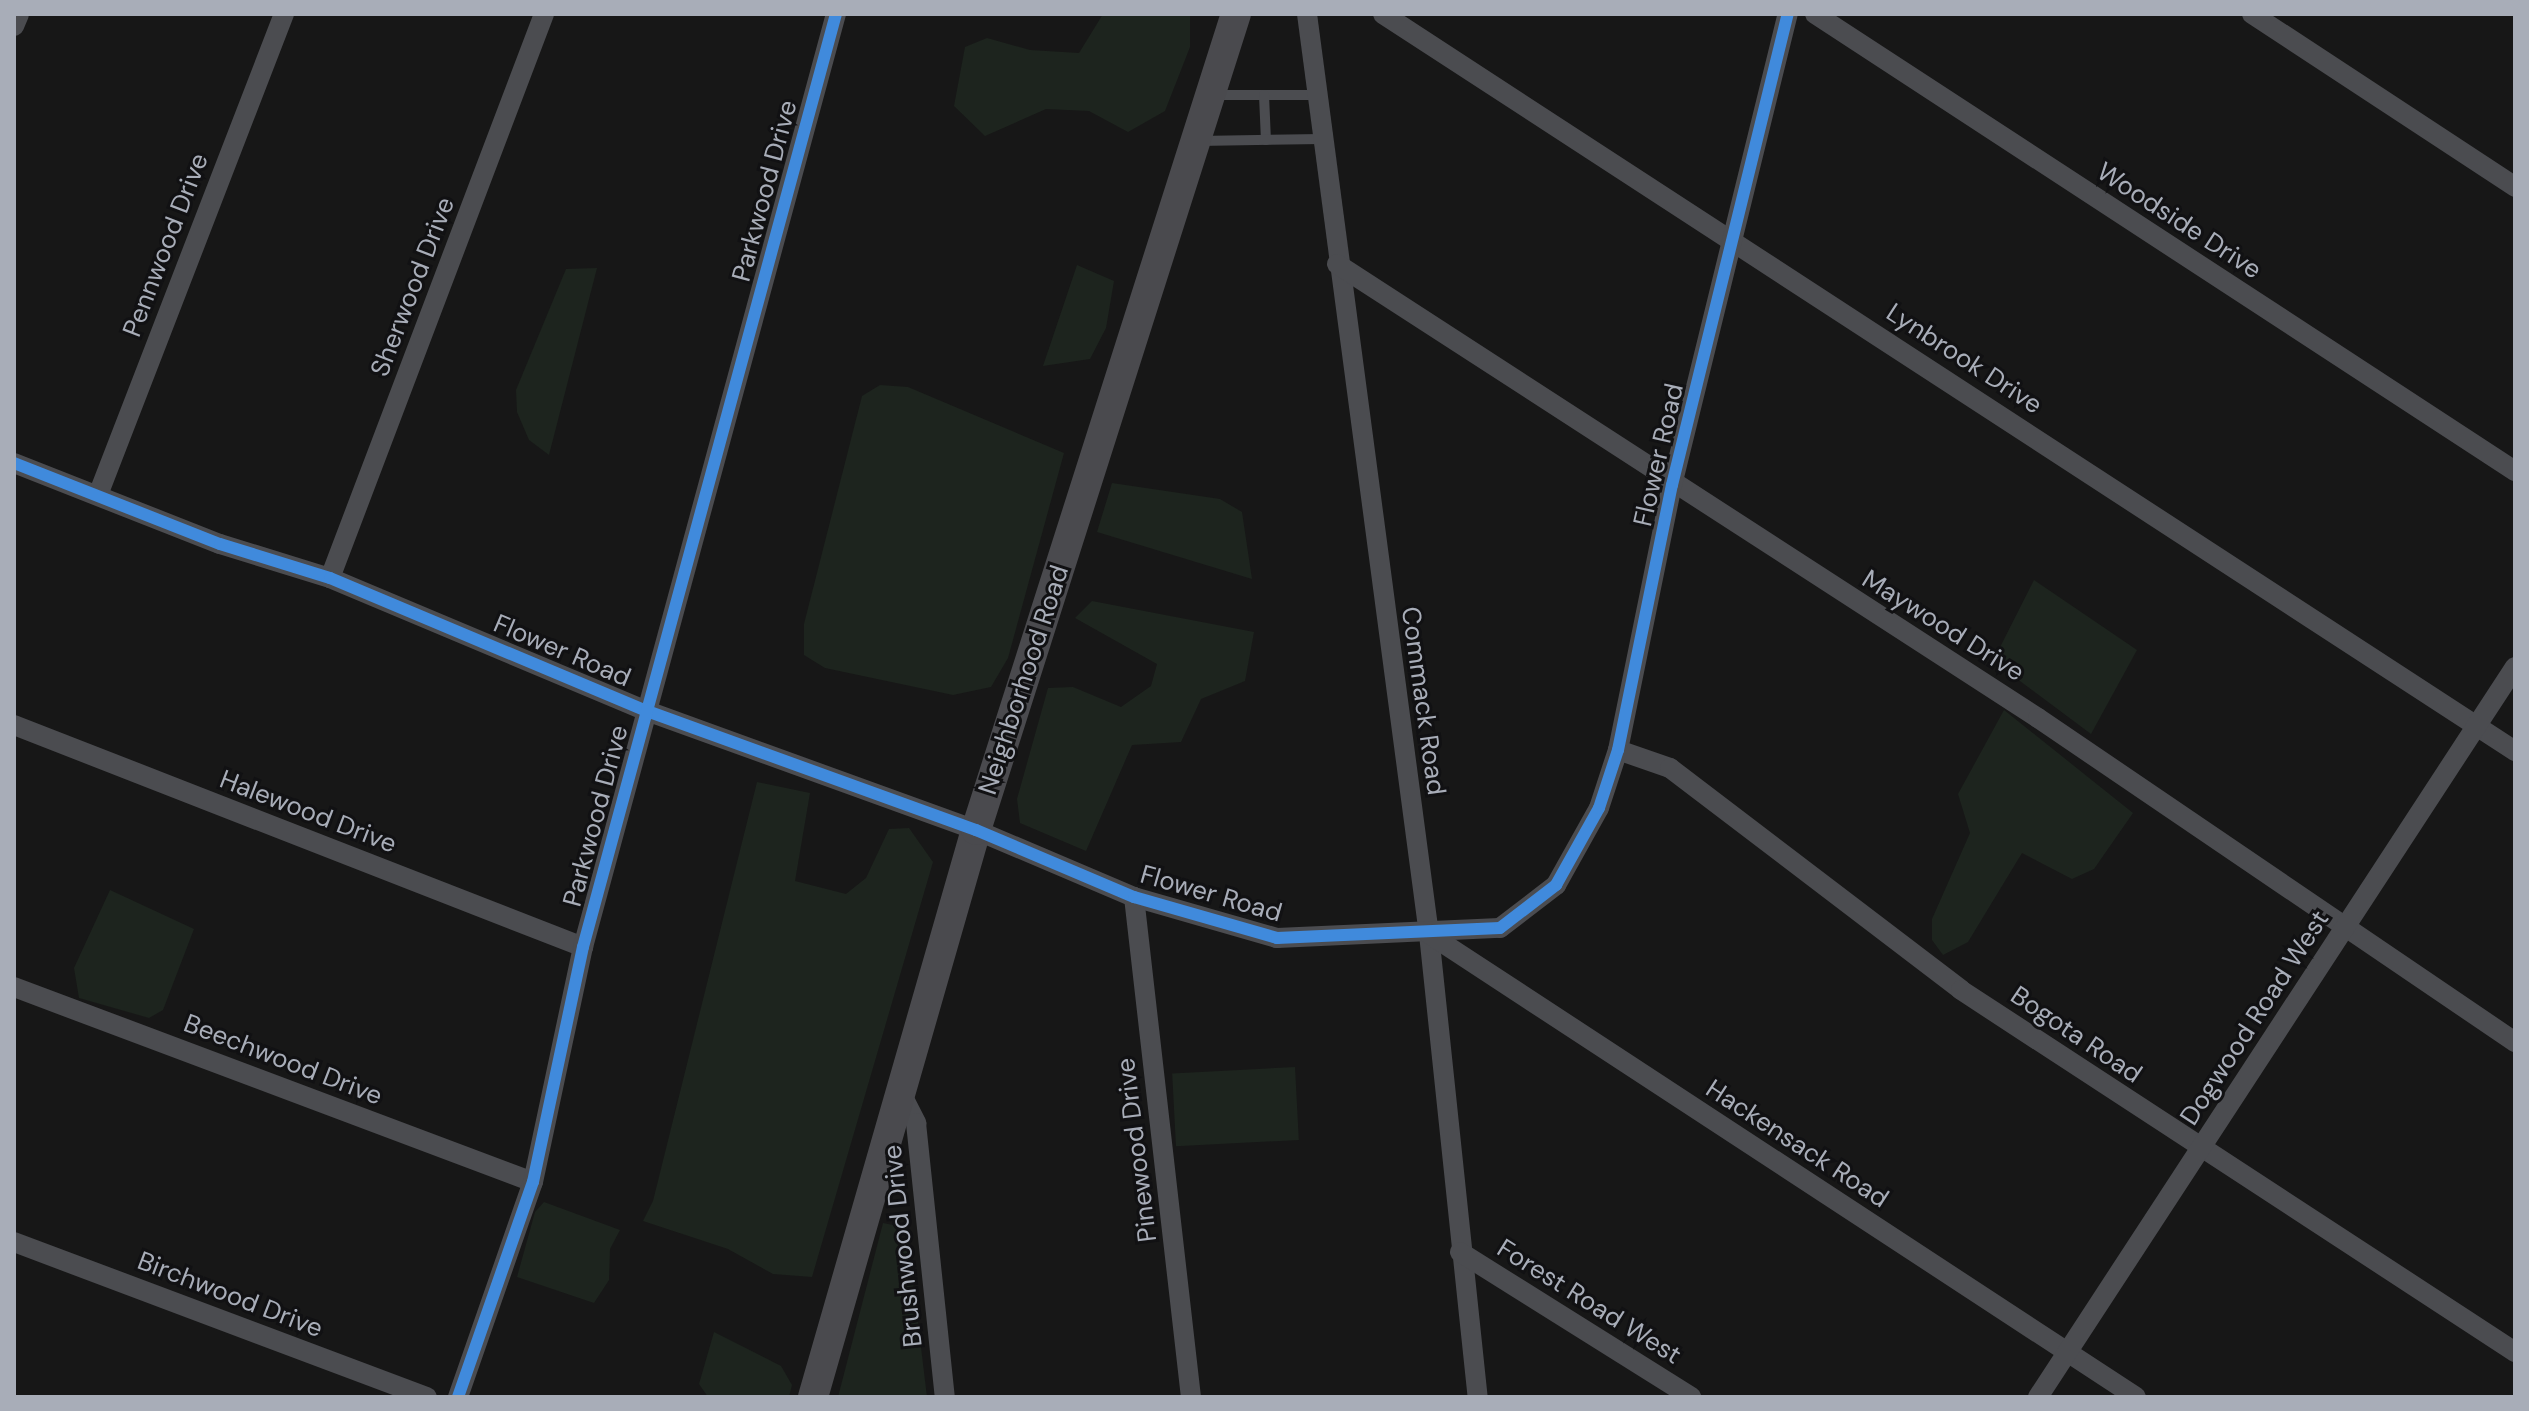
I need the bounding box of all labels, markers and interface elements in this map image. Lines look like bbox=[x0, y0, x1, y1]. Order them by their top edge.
street label: Parkwood Drive bbox=[726, 97, 804, 285]
street label: Pennwood Drive bbox=[117, 149, 215, 341]
street label: Woodside Drive bbox=[2091, 156, 2267, 286]
street label: Sherwood Drive bbox=[365, 193, 461, 381]
street label: Lynbrook Drive bbox=[1880, 297, 2048, 421]
street label: Flower Road bbox=[1627, 380, 1691, 530]
street label: Neighborhood Road bbox=[972, 561, 1076, 799]
street label: Maywood Drive bbox=[1856, 564, 2030, 688]
street label: Commack Road bbox=[1394, 605, 1452, 797]
street label: Flower Road bbox=[489, 608, 635, 694]
street label: Parkwood Drive bbox=[557, 722, 635, 910]
street label: Halewood Drive bbox=[215, 764, 401, 860]
street label: Flower Road bbox=[1137, 859, 1285, 929]
street label: Dogwood Road West bbox=[2174, 905, 2336, 1131]
street label: Bogota Road bbox=[2005, 980, 2147, 1090]
street label: Beechwood Drive bbox=[179, 1008, 387, 1112]
street label: Pinewood Drive bbox=[1110, 1056, 1164, 1244]
street label: Hackensack Road bbox=[1700, 1073, 1894, 1215]
street label: Brushwood Drive bbox=[877, 1143, 929, 1349]
street label: Forest Road West bbox=[1491, 1233, 1687, 1371]
street label: Birchwood Drive bbox=[133, 1245, 327, 1345]

